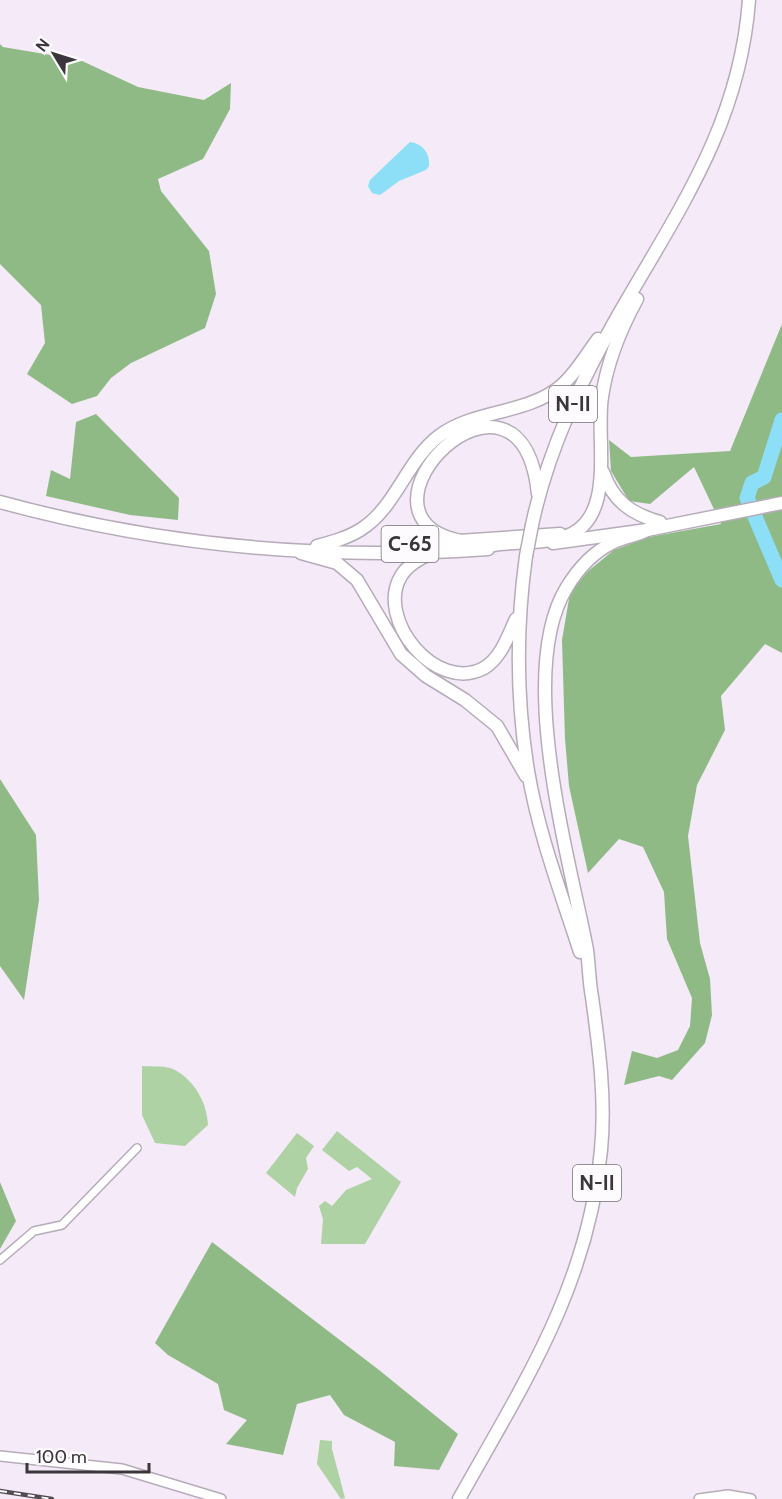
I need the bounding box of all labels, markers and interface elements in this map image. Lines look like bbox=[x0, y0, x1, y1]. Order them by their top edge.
north arrow bbox=[24, 24, 84, 84]
text: N bbox=[32, 35, 54, 55]
road number: N-II bbox=[549, 386, 597, 422]
road number: C-65 bbox=[382, 526, 438, 562]
road number: N-II bbox=[573, 1165, 621, 1201]
scale bar bbox=[27, 1436, 148, 1474]
text: 100 m bbox=[36, 1446, 87, 1468]

